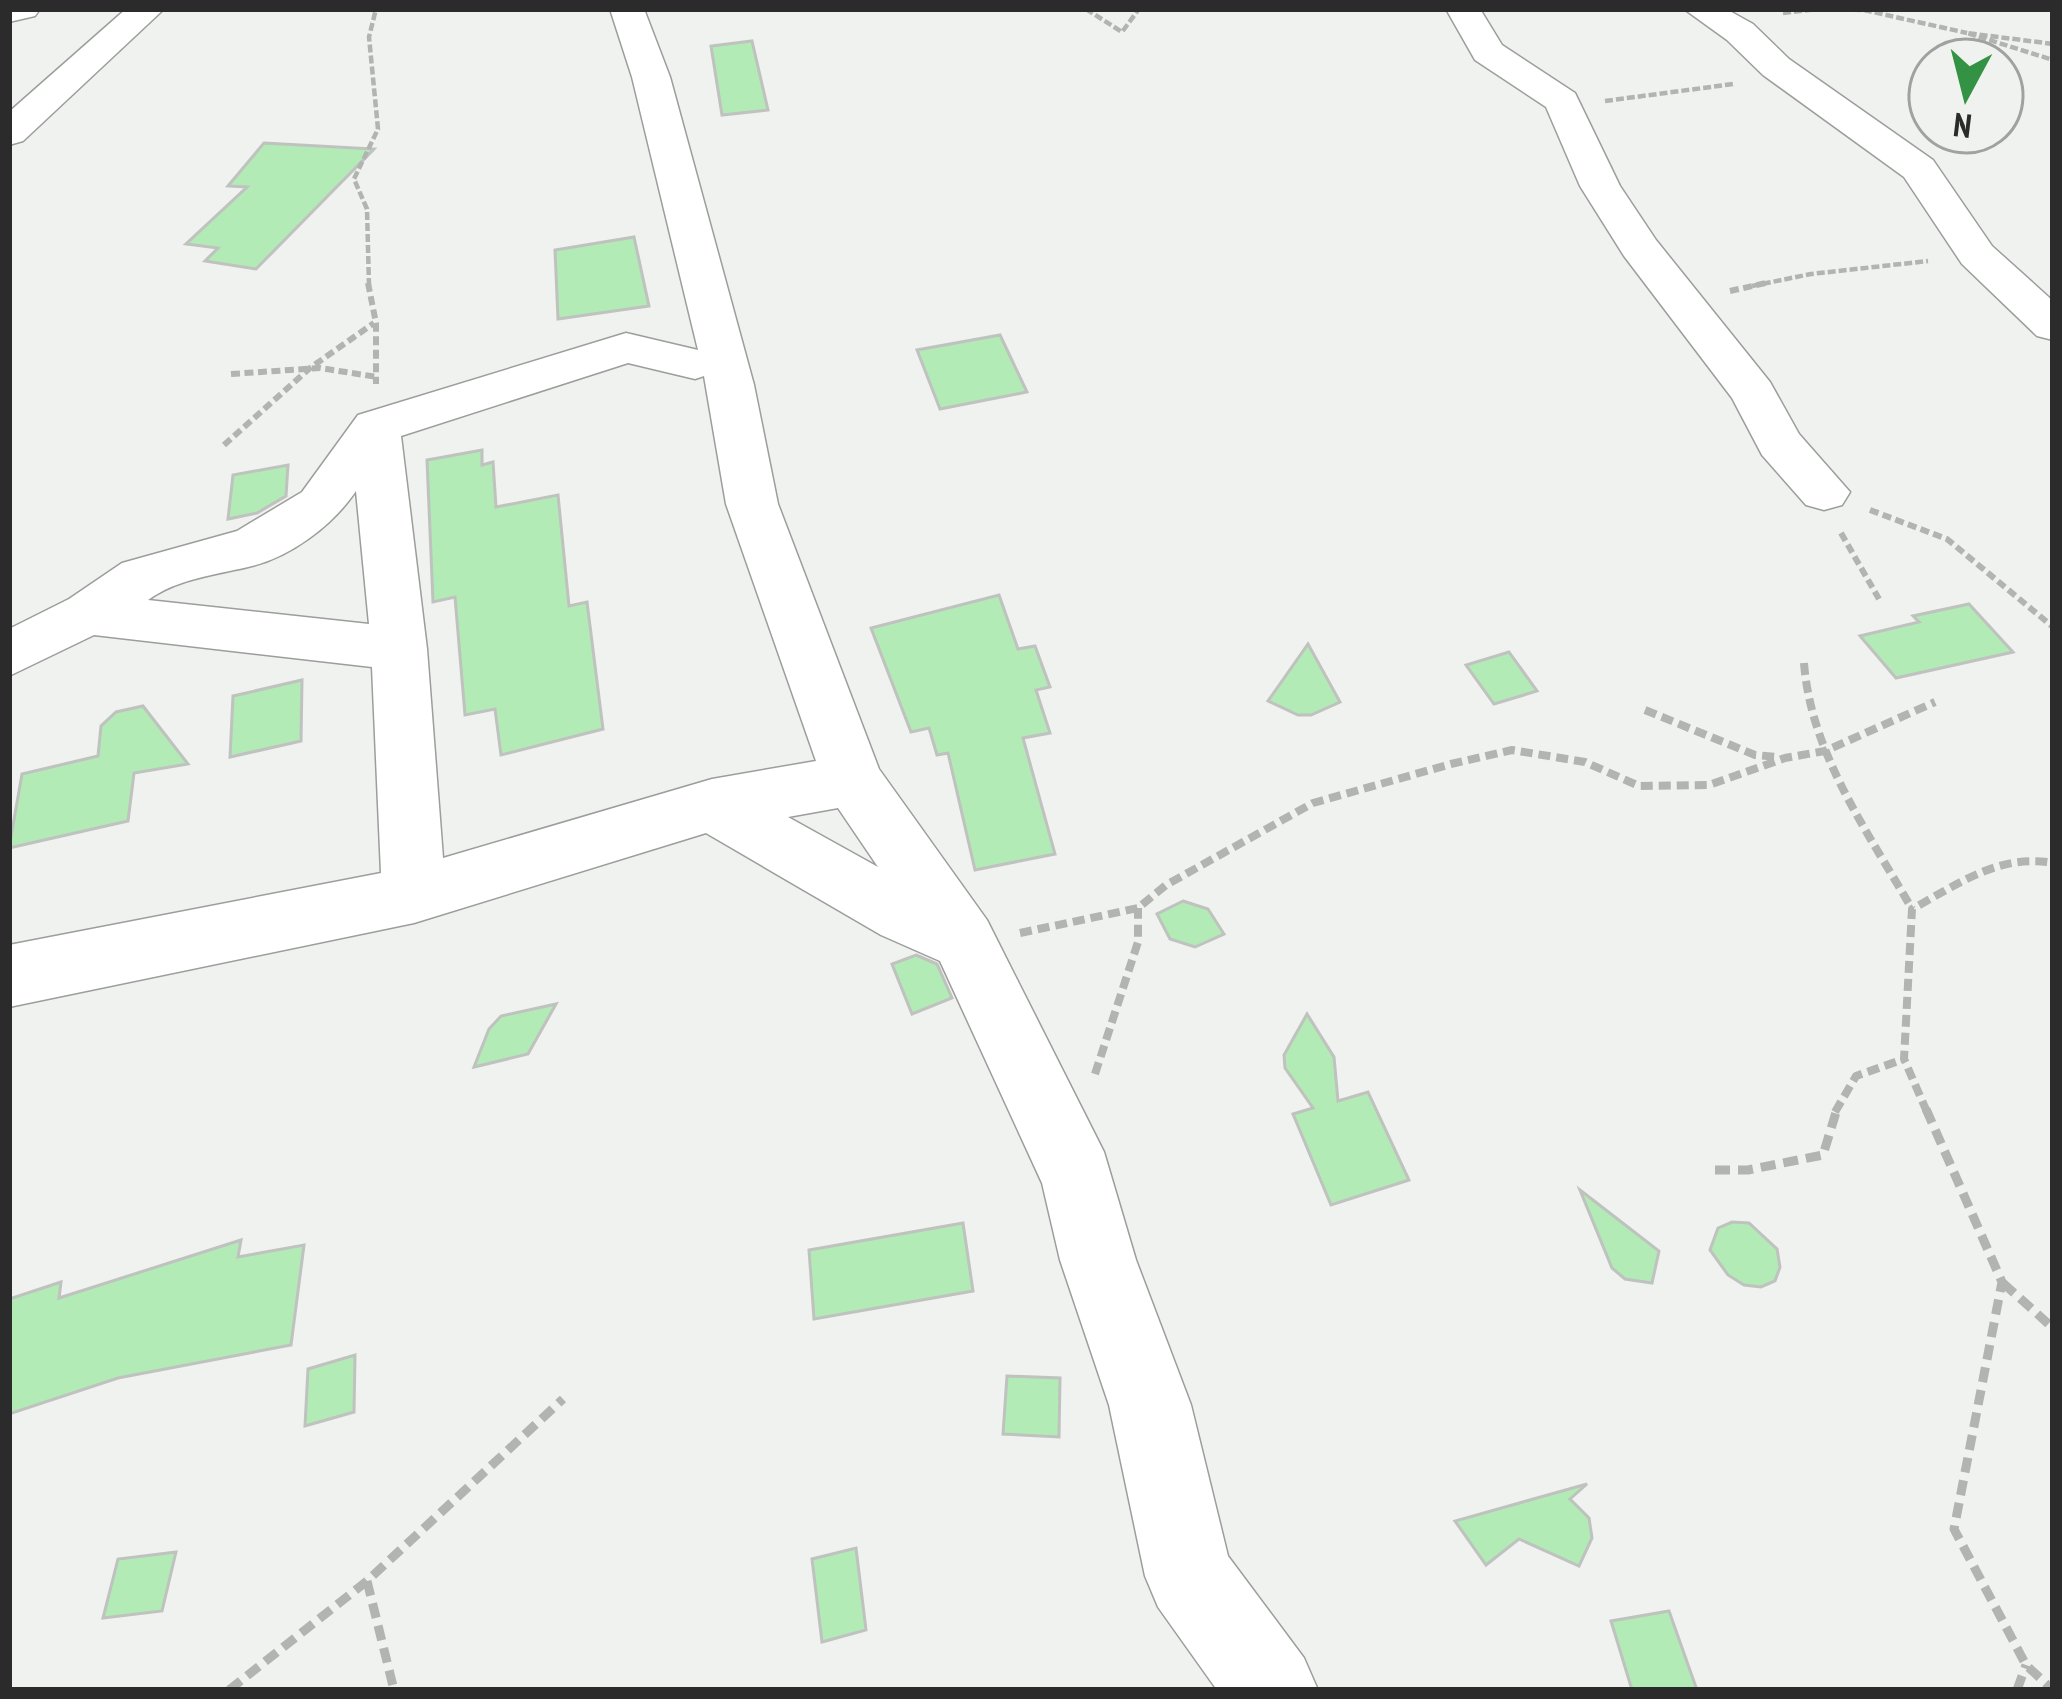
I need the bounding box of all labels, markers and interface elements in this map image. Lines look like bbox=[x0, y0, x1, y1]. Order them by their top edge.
north arrow bbox=[1906, 36, 2026, 156]
text: N bbox=[1951, 104, 1974, 149]

